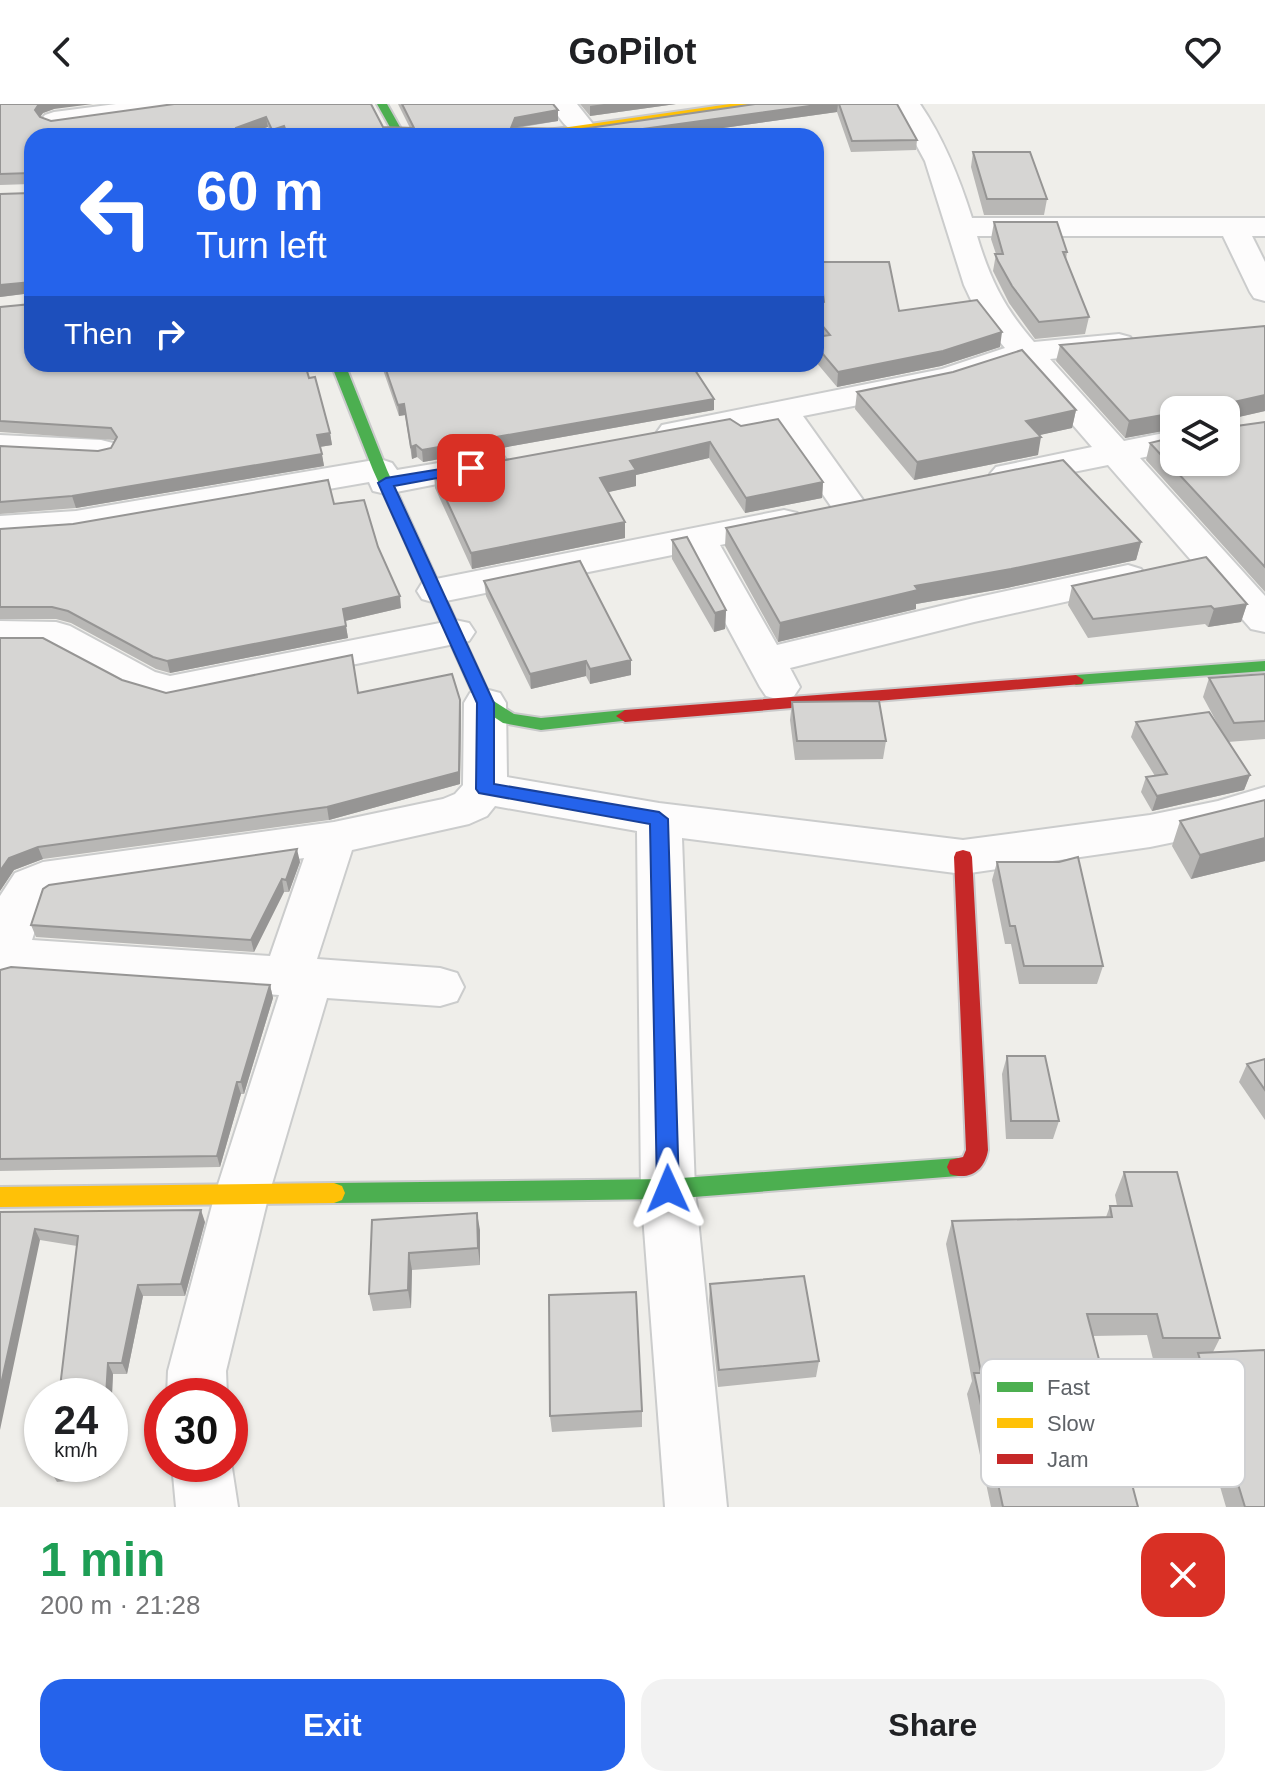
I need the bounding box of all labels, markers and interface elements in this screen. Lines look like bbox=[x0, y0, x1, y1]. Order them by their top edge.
icon: back bbox=[40, 30, 84, 74]
icon: heart bbox=[1181, 30, 1225, 74]
text: GoPilot bbox=[569, 31, 697, 72]
text: 60 m bbox=[196, 159, 324, 222]
icon: left bbox=[64, 160, 168, 264]
text: Turn left bbox=[196, 225, 327, 266]
icon: right bbox=[148, 312, 192, 356]
text: Then bbox=[64, 317, 132, 350]
map controls bbox=[1160, 396, 1240, 476]
button: layers bbox=[1160, 396, 1240, 476]
pin bbox=[437, 434, 505, 502]
icon: arrive bbox=[449, 446, 493, 490]
position arrow bbox=[626, 1147, 710, 1231]
legend bbox=[981, 1359, 1245, 1487]
text: Fast bbox=[1047, 1375, 1090, 1400]
speed limit sign: 30 bbox=[144, 1378, 248, 1482]
text: 24 bbox=[54, 1398, 98, 1442]
text: Slow bbox=[1047, 1411, 1095, 1436]
text: km/h bbox=[54, 1439, 98, 1461]
text: Jam bbox=[1047, 1447, 1089, 1472]
text: 1 min bbox=[40, 1533, 165, 1586]
button: close bbox=[1141, 1533, 1225, 1617]
text: 200 m · 21:28 bbox=[40, 1590, 200, 1620]
button: Exit bbox=[40, 1679, 625, 1771]
button: Share bbox=[641, 1679, 1225, 1771]

